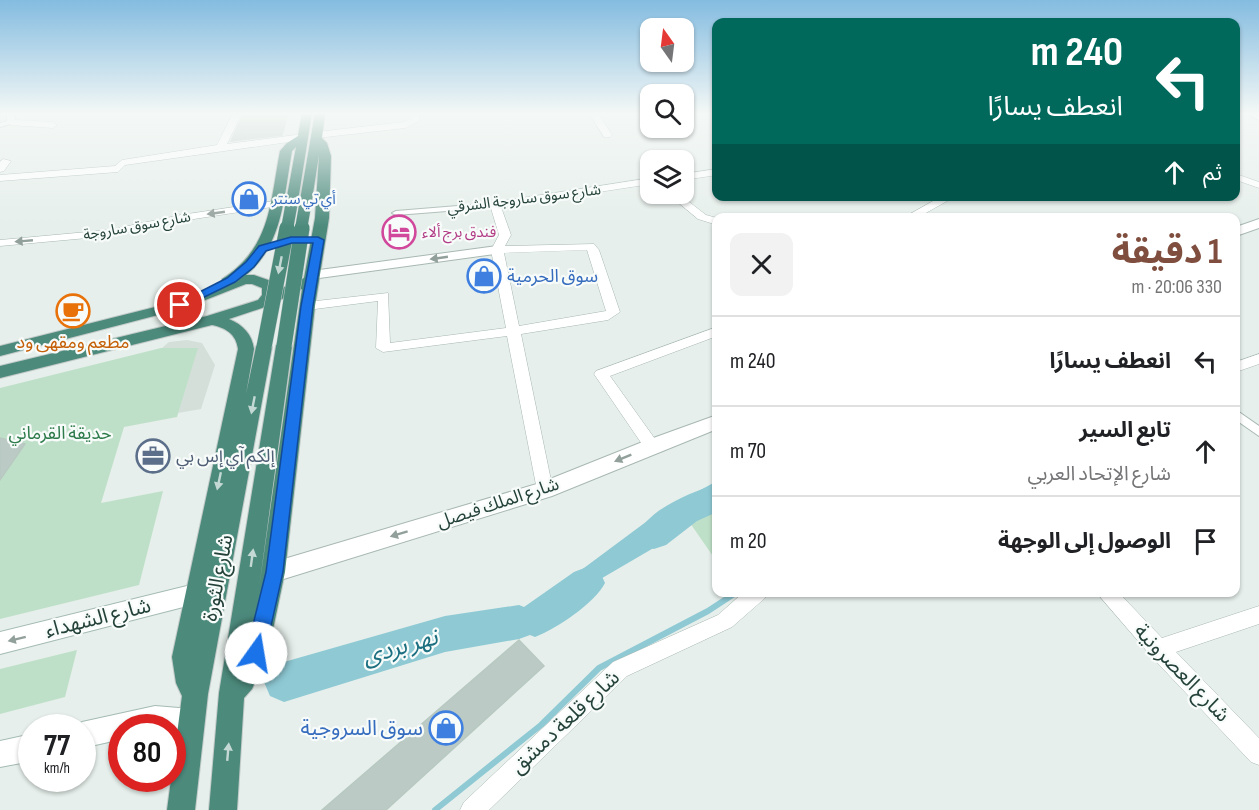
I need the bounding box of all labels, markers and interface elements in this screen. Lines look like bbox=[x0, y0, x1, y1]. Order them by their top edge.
north arrow bbox=[640, 18, 694, 72]
map controls bbox=[640, 18, 694, 204]
text: 240 m bbox=[1031, 27, 1123, 78]
icon: left bbox=[1144, 42, 1222, 120]
button: search bbox=[640, 84, 694, 138]
text: انعطف يسارًا bbox=[988, 91, 1123, 123]
button: layers bbox=[640, 150, 694, 204]
icon: ahead bbox=[1158, 156, 1191, 189]
text: ثم bbox=[1203, 160, 1222, 187]
street label: شارع سوق ساروجة الشرقي bbox=[446, 180, 602, 220]
shop icon: أي تي سنتر bbox=[231, 181, 267, 217]
place label: أي تي سنتر bbox=[271, 190, 336, 210]
street label: شارع سوق ساروجة bbox=[82, 207, 193, 247]
one-way arrow bbox=[207, 208, 226, 217]
hotel icon: فندق برج ألاء bbox=[381, 214, 417, 250]
place label: فندق برج ألاء bbox=[422, 223, 496, 244]
text: 1 دقيقة bbox=[1112, 231, 1222, 274]
button: close bbox=[730, 233, 793, 296]
one-way arrow bbox=[14, 236, 33, 246]
one-way arrow bbox=[429, 253, 448, 262]
one-way arrow bbox=[275, 256, 284, 275]
shop icon: سوق الحرمية bbox=[466, 258, 502, 294]
place label: سوق الحرمية bbox=[507, 266, 598, 287]
text: 330 m · 20:06 bbox=[1132, 275, 1222, 299]
pin bbox=[154, 279, 205, 330]
icon: arrive bbox=[163, 288, 196, 321]
cafe icon: مطعم ومقهى ود bbox=[55, 293, 91, 329]
place label: مطعم ومقهى ود bbox=[17, 332, 129, 355]
icon: left bbox=[1189, 345, 1222, 378]
text: 240 m bbox=[730, 348, 776, 375]
text: انعطف يسارًا bbox=[1049, 348, 1171, 375]
one-way arrow bbox=[248, 395, 257, 414]
text: تابع السير bbox=[1079, 417, 1171, 444]
park label: حديقة القرماني bbox=[8, 423, 112, 446]
icon: ahead bbox=[1189, 435, 1222, 468]
office icon: إلكم آي إس بي bbox=[135, 438, 171, 474]
text: 70 m bbox=[730, 438, 766, 465]
place label: إلكم آي إس بي bbox=[176, 446, 275, 469]
one-way arrow bbox=[614, 454, 632, 463]
text: شارع الإتحاد العربي bbox=[1027, 462, 1171, 486]
one-way arrow bbox=[214, 472, 223, 491]
street label: شارع الملك فيصل bbox=[434, 473, 563, 535]
icon: arrive bbox=[1189, 525, 1222, 558]
text: 20 m bbox=[730, 528, 767, 555]
text: الوصول إلى الوجهة bbox=[998, 528, 1171, 555]
one-way arrow bbox=[390, 530, 408, 539]
street label: شارع الثورة bbox=[197, 532, 241, 624]
one-way arrow bbox=[248, 549, 257, 568]
street label: شارع الشهداء bbox=[43, 593, 154, 645]
street label: شارع العصرونية bbox=[1127, 619, 1235, 729]
position arrow bbox=[224, 621, 288, 685]
water label: نهر بردى bbox=[359, 622, 443, 672]
one-way arrow bbox=[7, 635, 25, 644]
street label: شارع قلعة دمشق bbox=[505, 665, 626, 780]
shop icon: سوق السروجية bbox=[428, 710, 464, 746]
speed limit sign: 80 bbox=[108, 714, 186, 792]
place label: سوق السروجية bbox=[301, 716, 423, 741]
text: 77 bbox=[44, 728, 70, 764]
one-way arrow bbox=[223, 742, 233, 761]
text: km/h bbox=[44, 759, 70, 778]

